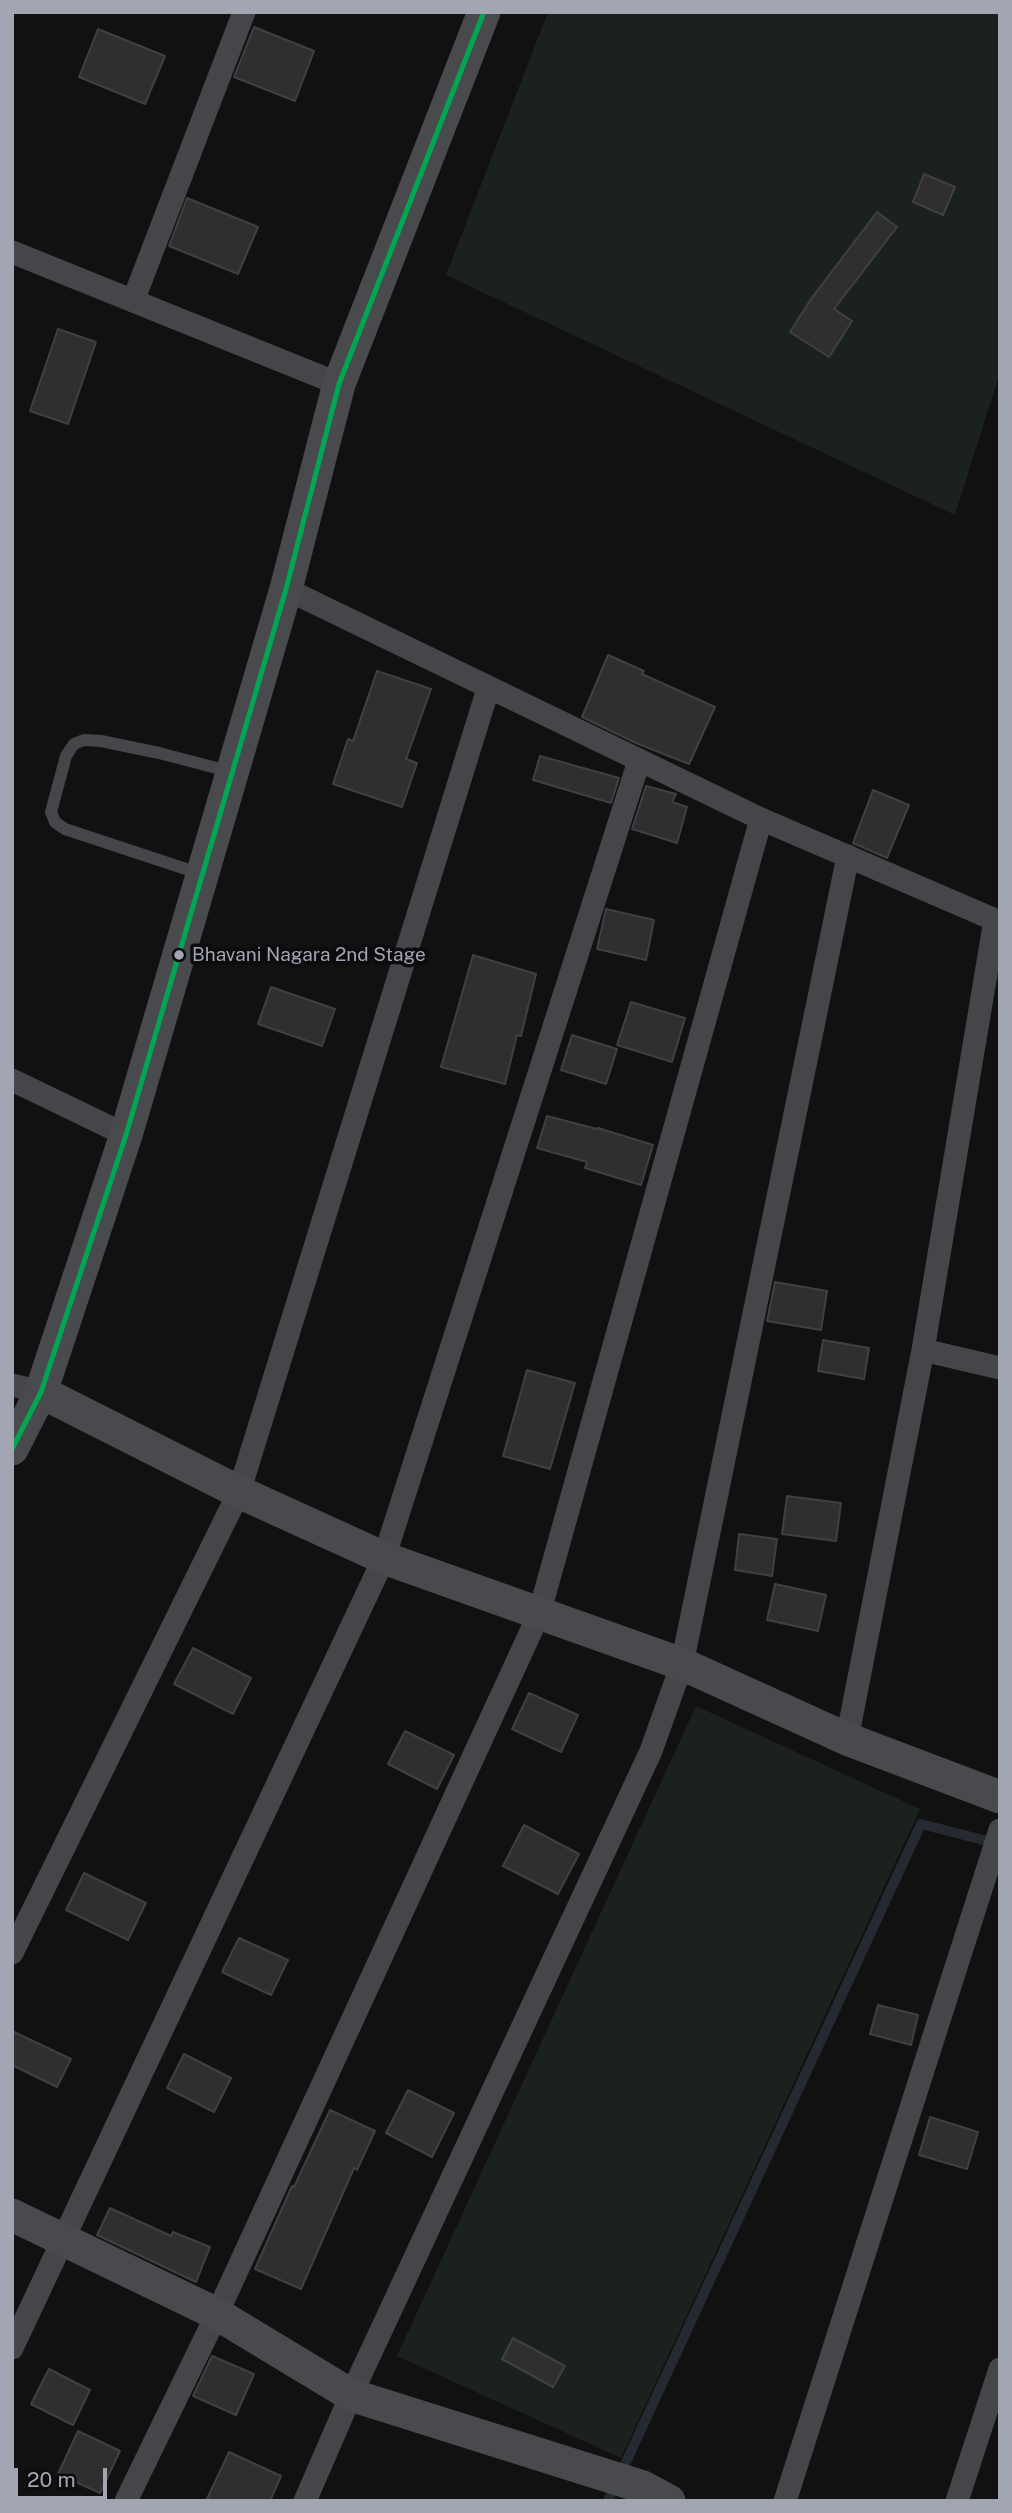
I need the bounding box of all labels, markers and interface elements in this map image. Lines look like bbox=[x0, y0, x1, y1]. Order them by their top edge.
place label: Bhavani Nagara 2nd Stage bbox=[192, 944, 426, 966]
marker: Bhavani Nagara 2nd Stage bbox=[172, 948, 186, 962]
scale bar bbox=[18, 2454, 110, 2498]
text: 20 m bbox=[27, 2467, 76, 2492]

